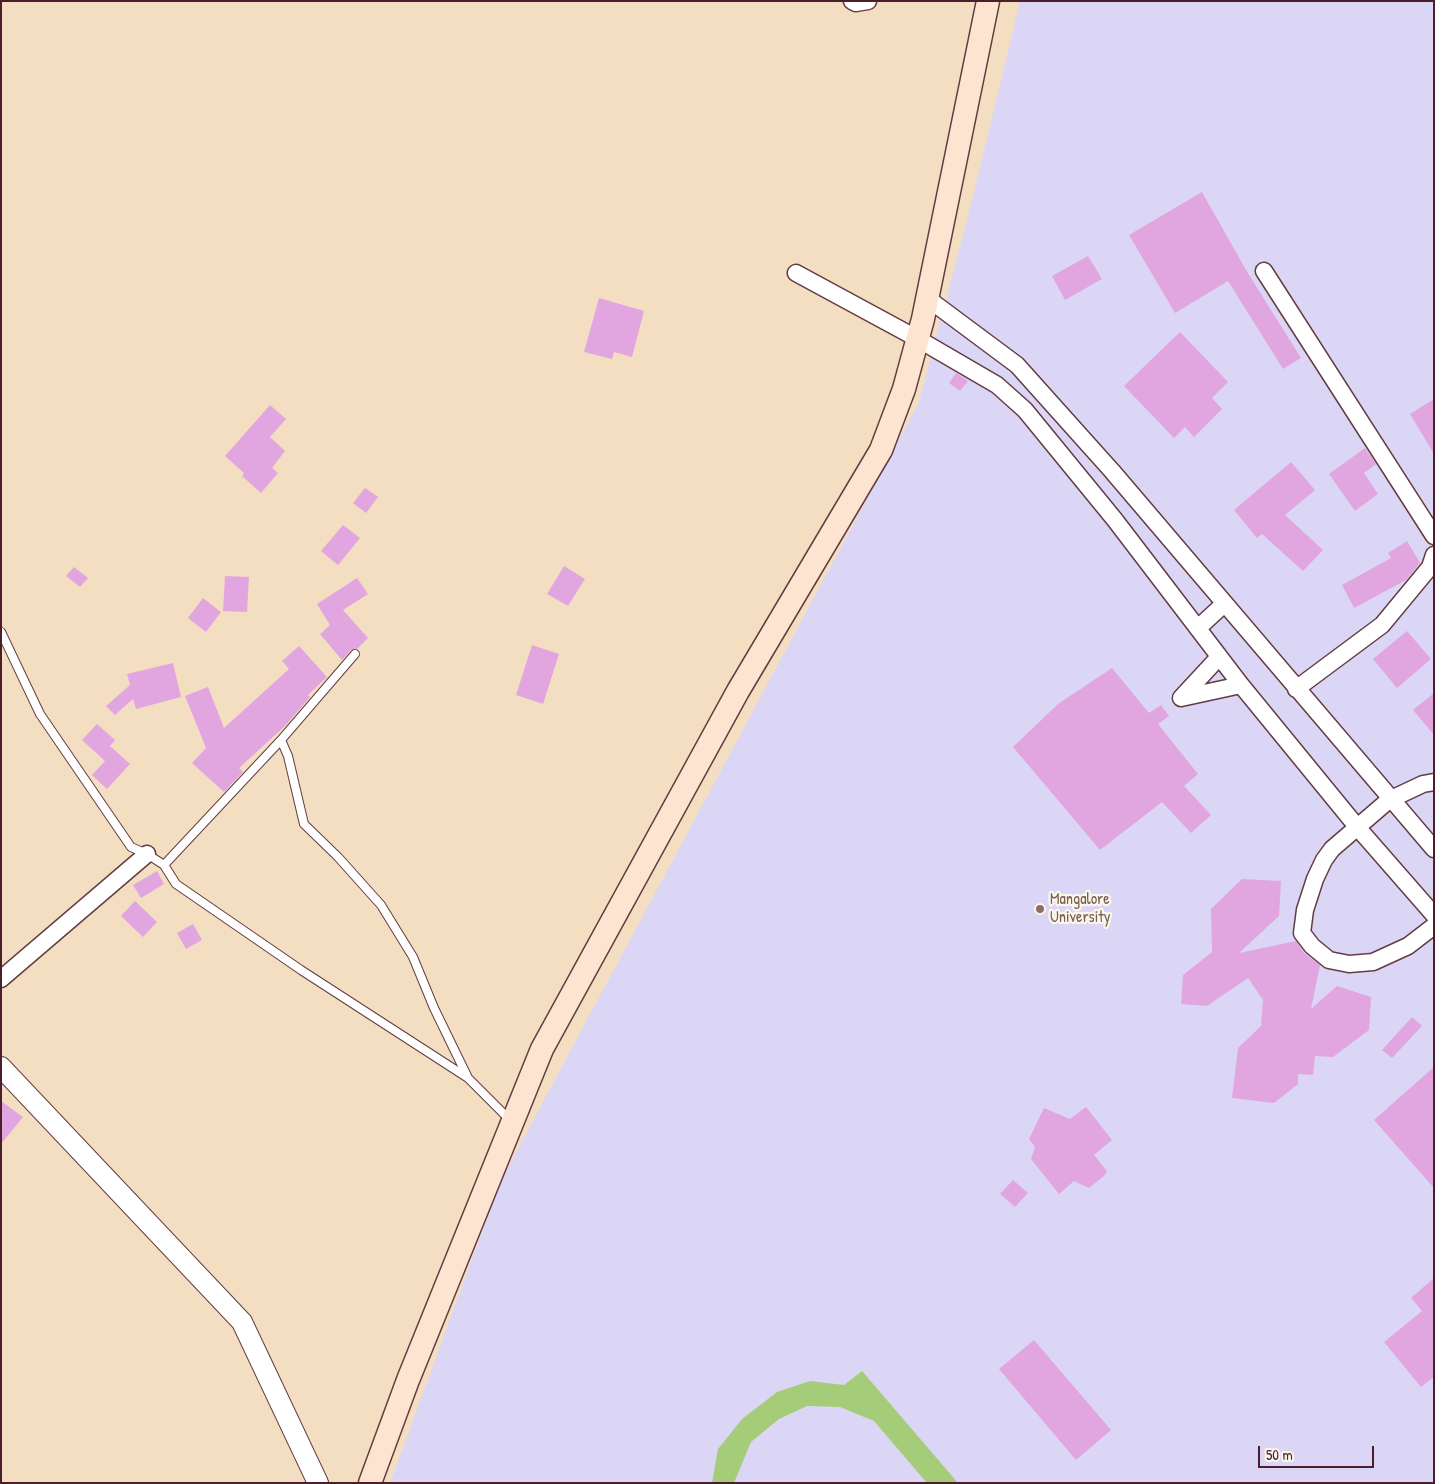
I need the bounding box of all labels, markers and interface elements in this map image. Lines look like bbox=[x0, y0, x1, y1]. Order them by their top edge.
place label: Mangalore University bbox=[1050, 890, 1111, 928]
marker: Mangalore University bbox=[1034, 903, 1046, 915]
scale bar bbox=[1260, 1436, 1376, 1468]
text: 50 m bbox=[1266, 1444, 1293, 1465]

